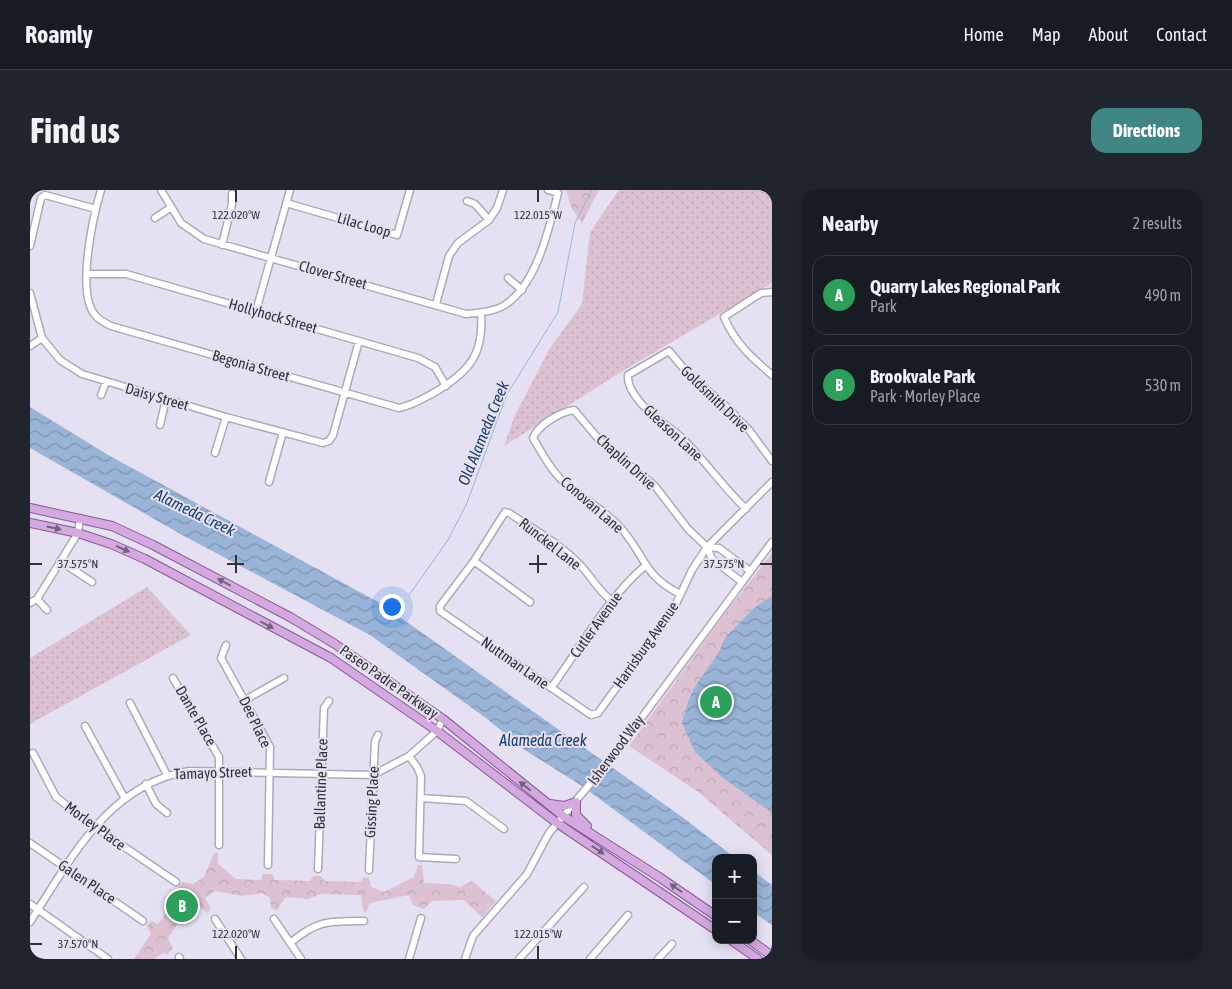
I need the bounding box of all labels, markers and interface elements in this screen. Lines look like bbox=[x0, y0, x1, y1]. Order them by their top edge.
text: Roamly bbox=[25, 21, 93, 48]
text: Home bbox=[964, 24, 1004, 45]
text: Map bbox=[1032, 24, 1061, 45]
text: About bbox=[1089, 24, 1128, 45]
text: Contact bbox=[1156, 24, 1207, 45]
button: Directions bbox=[1091, 108, 1202, 153]
text: Find us bbox=[30, 110, 120, 150]
text: 122.020°W bbox=[212, 208, 260, 222]
text: 122.015°W bbox=[514, 208, 562, 222]
street label: Lilac Loop bbox=[335, 209, 393, 240]
text: Nearby bbox=[822, 211, 878, 235]
text: 2 results bbox=[1132, 214, 1182, 232]
street label: Clover Street bbox=[297, 257, 369, 292]
text: Quarry Lakes Regional Park bbox=[870, 275, 1060, 297]
text: A bbox=[835, 286, 843, 304]
text: 490 m bbox=[1145, 286, 1181, 304]
street label: Hollyhock Street bbox=[227, 295, 319, 336]
text: Park bbox=[870, 297, 897, 315]
street label: Begonia Street bbox=[210, 346, 292, 385]
street label: Goldsmith Drive bbox=[678, 362, 753, 436]
text: Brookvale Park bbox=[870, 365, 975, 387]
text: B bbox=[835, 376, 843, 394]
text: 530 m bbox=[1145, 376, 1181, 394]
water label: Old Alameda Creek bbox=[454, 377, 512, 488]
street label: Daisy Street bbox=[123, 379, 191, 414]
text: Park · Morley Place bbox=[870, 387, 980, 405]
street label: Gleason Lane bbox=[640, 401, 706, 464]
street label: Chaplin Drive bbox=[593, 431, 660, 493]
street label: Conovan Lane bbox=[558, 473, 627, 536]
water label: Alameda Creek bbox=[151, 484, 239, 540]
street label: Runckel Lane bbox=[516, 514, 585, 573]
one-way arrow bbox=[46, 524, 62, 532]
one-way arrow bbox=[116, 546, 130, 554]
text: 37.575°N bbox=[58, 557, 98, 571]
text: 37.575°N bbox=[704, 557, 744, 571]
one-way arrow bbox=[216, 578, 231, 586]
street label: Cutler Avenue bbox=[566, 588, 625, 661]
your location bbox=[379, 594, 405, 620]
street label: Harrisburg Avenue bbox=[609, 598, 682, 691]
one-way arrow bbox=[261, 620, 274, 629]
street label: Nuttman Lane bbox=[478, 633, 553, 692]
street label: Paseo Padre Parkway bbox=[337, 641, 442, 722]
street label: Dante Place bbox=[172, 683, 220, 749]
pin: A bbox=[700, 683, 732, 721]
street label: Dee Place bbox=[236, 693, 275, 750]
street label: Isherwood Way bbox=[584, 711, 647, 788]
water label: Alameda Creek bbox=[498, 731, 588, 749]
street label: Ballantine Place bbox=[310, 738, 331, 830]
street label: Tamayo Street bbox=[174, 763, 252, 782]
street label: Gissing Place bbox=[361, 765, 382, 838]
one-way arrow bbox=[519, 780, 532, 791]
street label: Morley Place bbox=[62, 798, 129, 853]
one-way arrow bbox=[591, 845, 604, 855]
map controls bbox=[712, 854, 757, 944]
button: + bbox=[712, 854, 757, 899]
street label: Galen Place bbox=[55, 856, 119, 907]
one-way arrow bbox=[669, 883, 683, 893]
pin: B bbox=[166, 887, 198, 925]
button: − bbox=[712, 899, 757, 944]
text: 122.020°W bbox=[212, 927, 260, 941]
text: 122.015°W bbox=[514, 927, 562, 941]
text: 37.570°N bbox=[58, 937, 98, 951]

